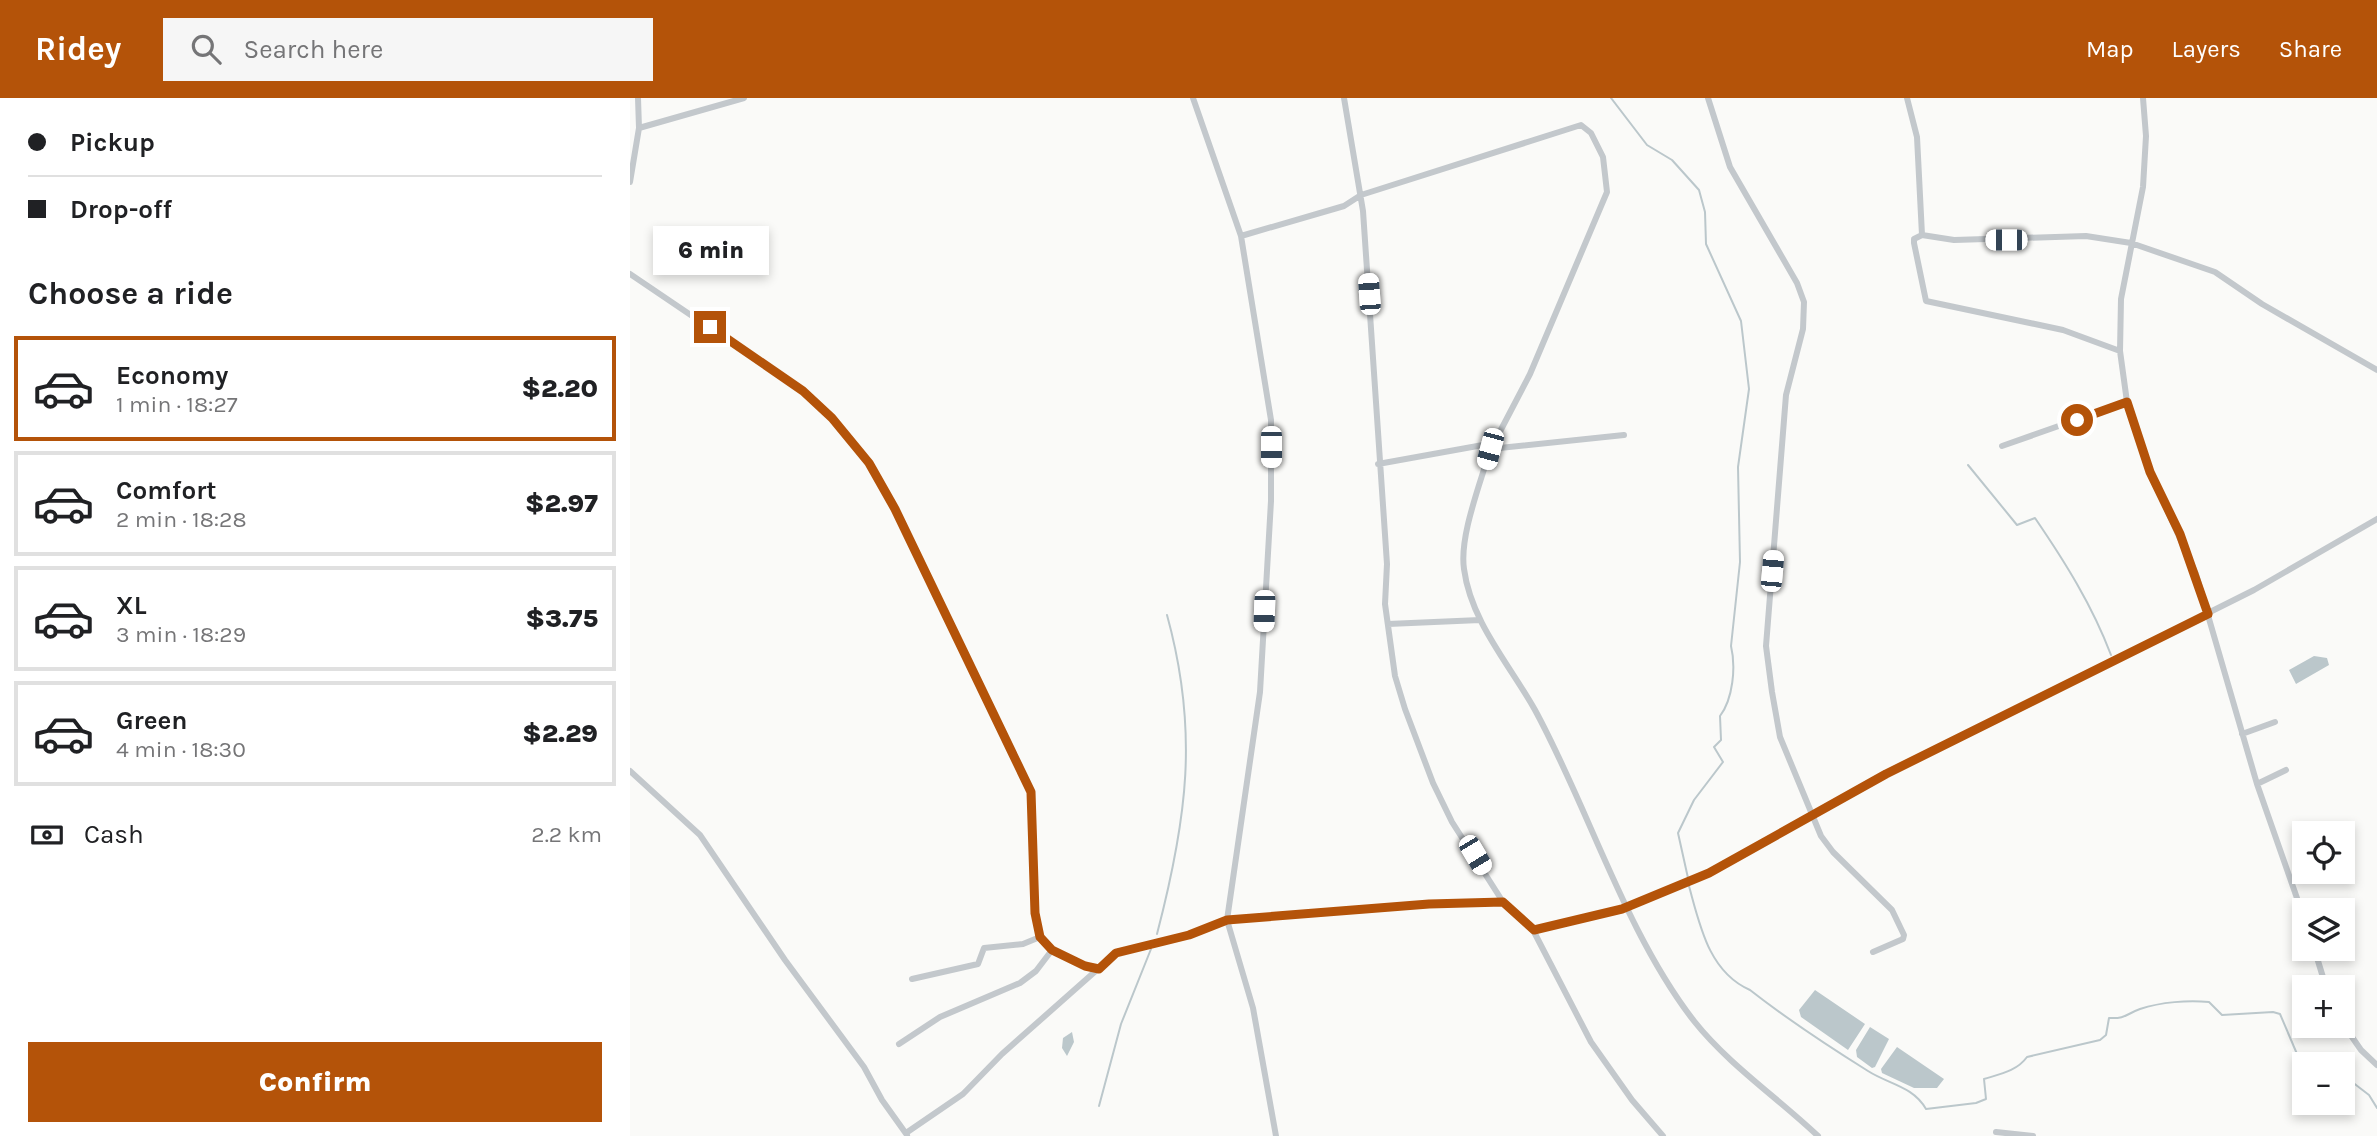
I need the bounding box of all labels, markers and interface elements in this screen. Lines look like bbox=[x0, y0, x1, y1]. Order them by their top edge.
search box bbox=[163, 18, 653, 81]
text: Ridey bbox=[35, 30, 121, 68]
icon: search bbox=[187, 30, 225, 68]
text: Search here bbox=[243, 34, 383, 65]
text: Map bbox=[2086, 35, 2134, 63]
text: Layers bbox=[2172, 35, 2241, 63]
text: Share bbox=[2279, 35, 2342, 63]
text: Pickup bbox=[70, 127, 155, 158]
text: Drop-off bbox=[70, 194, 172, 225]
callout: 6 min bbox=[652, 226, 768, 274]
car bbox=[1986, 230, 2028, 251]
text: 6 min bbox=[678, 237, 744, 264]
car bbox=[1358, 272, 1381, 316]
text: Choose a ride bbox=[28, 275, 233, 312]
route end bbox=[694, 311, 726, 343]
icon: car bbox=[32, 357, 95, 420]
text: Economy bbox=[116, 360, 228, 391]
text: $2.20 bbox=[522, 373, 598, 404]
text: 1 min · 18:27 bbox=[116, 391, 238, 418]
route start bbox=[2061, 404, 2093, 436]
car bbox=[1261, 426, 1282, 468]
car bbox=[1475, 426, 1506, 472]
icon: car bbox=[32, 472, 95, 535]
text: Comfort bbox=[116, 475, 217, 506]
text: $2.97 bbox=[525, 488, 598, 519]
text: 2 min · 18:28 bbox=[116, 506, 247, 533]
car bbox=[1760, 549, 1785, 593]
icon: car bbox=[32, 587, 95, 650]
text: XL bbox=[116, 590, 147, 621]
car bbox=[1253, 590, 1276, 632]
text: $3.75 bbox=[526, 603, 598, 634]
text: 3 min · 18:29 bbox=[116, 621, 246, 648]
icon: car bbox=[32, 702, 95, 765]
text: Green bbox=[116, 705, 188, 736]
text: $2.29 bbox=[522, 718, 598, 749]
text: 4 min · 18:30 bbox=[116, 736, 246, 763]
icon: cash bbox=[28, 816, 66, 854]
text: Cash bbox=[84, 819, 144, 850]
text: 2.2 km bbox=[531, 821, 602, 848]
map controls bbox=[2292, 821, 2355, 1115]
button: locate bbox=[2292, 821, 2355, 884]
car bbox=[1456, 832, 1495, 878]
button: layers bbox=[2292, 898, 2355, 961]
button: + bbox=[2292, 975, 2355, 1038]
button: Confirm bbox=[28, 1042, 602, 1122]
button: − bbox=[2292, 1052, 2355, 1115]

